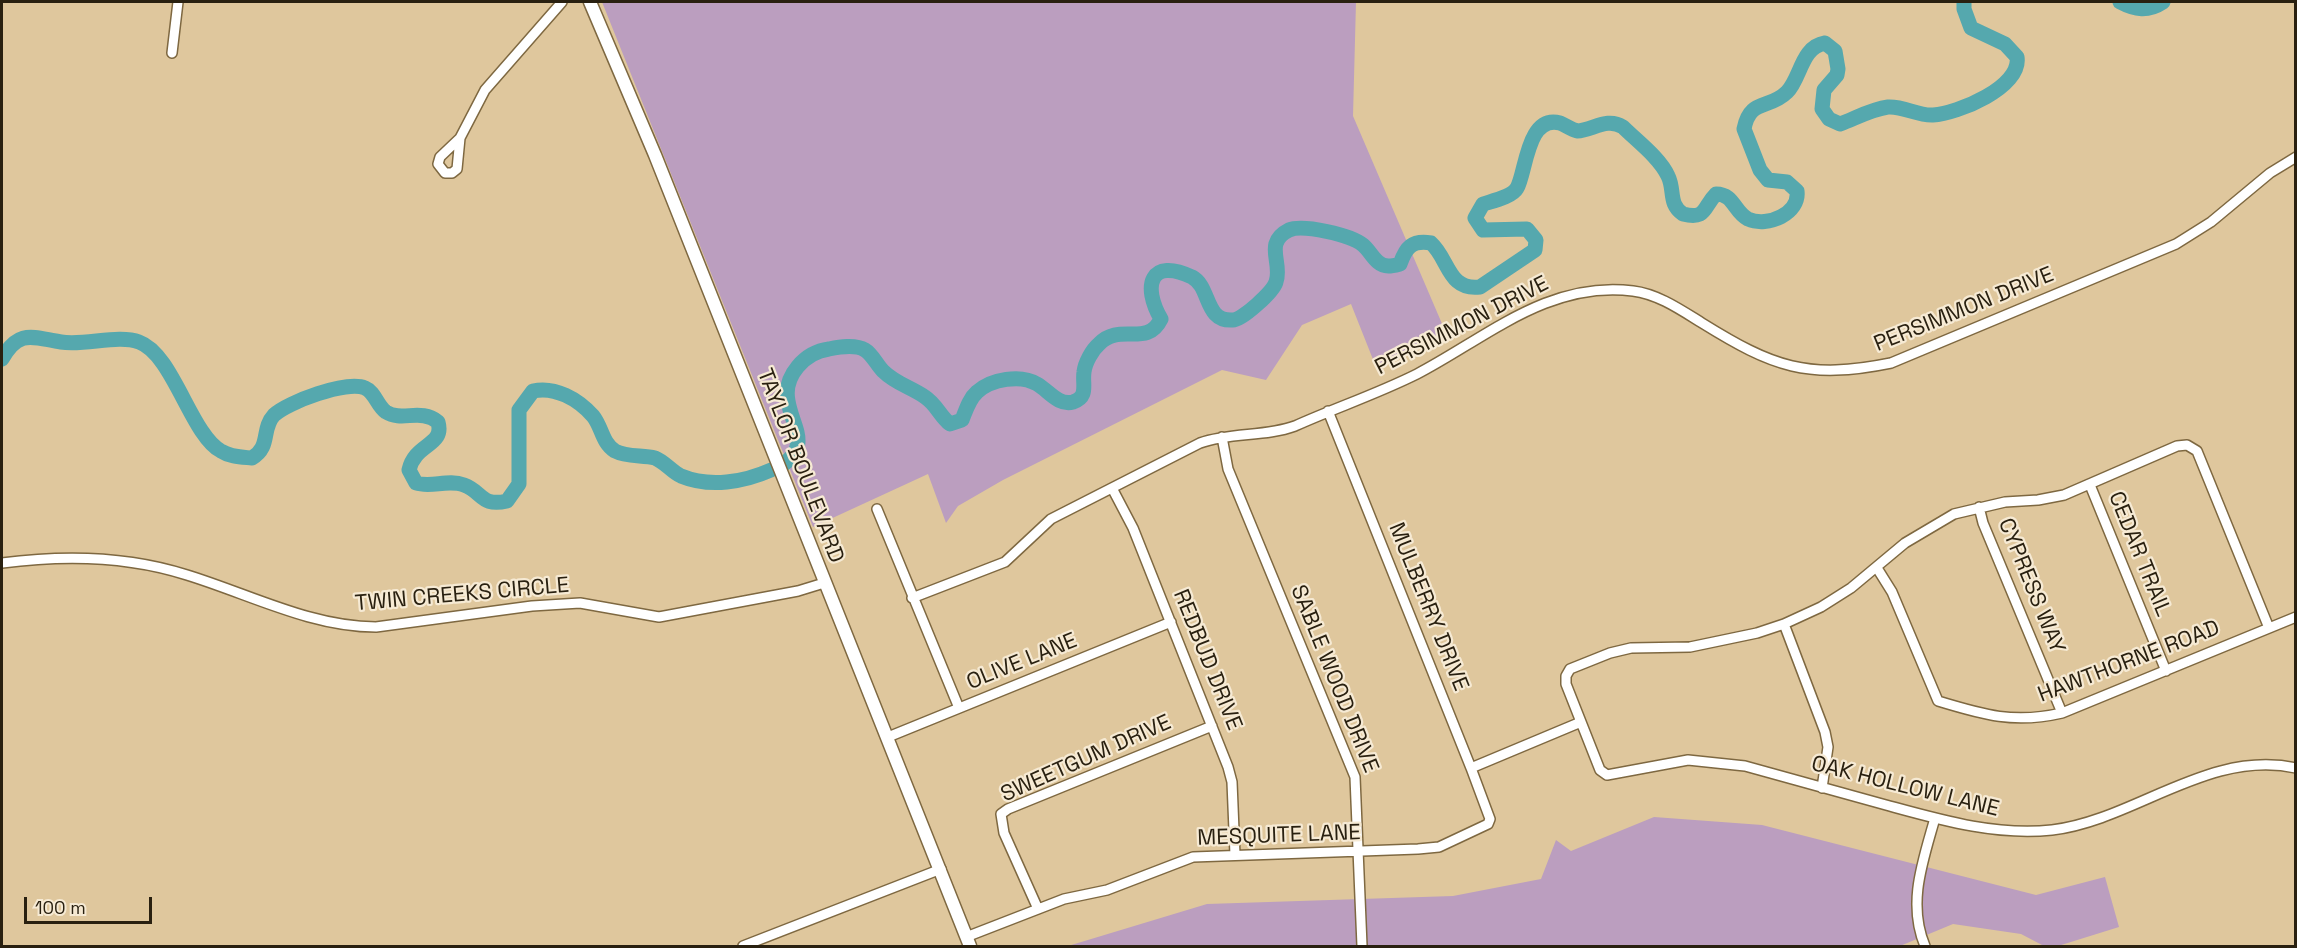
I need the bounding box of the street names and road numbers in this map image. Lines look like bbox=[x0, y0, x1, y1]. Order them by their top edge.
street label: PERSIMMON DRIVE bbox=[1870, 262, 2058, 358]
street label: PERSIMMON DRIVE bbox=[1371, 271, 1553, 381]
street label: TAYLOR BOULEVARD bbox=[751, 365, 849, 567]
street label: CEDAR TRAIL bbox=[2102, 488, 2176, 620]
street label: CYPRESS WAY bbox=[1992, 514, 2070, 658]
street label: MULBERRY DRIVE bbox=[1382, 519, 1474, 695]
street label: TWIN CREEKS CIRCLE bbox=[354, 572, 570, 618]
street label: SABLE WOOD DRIVE bbox=[1284, 581, 1384, 777]
street label: REDBUD DRIVE bbox=[1167, 586, 1247, 734]
street label: HAWTHORNE ROAD bbox=[2034, 615, 2224, 709]
street label: OLIVE LANE bbox=[963, 628, 1081, 696]
street label: SWEETGUM DRIVE bbox=[997, 710, 1175, 808]
street label: OAK HOLLOW LANE bbox=[1808, 751, 2002, 823]
street label: MESQUITE LANE bbox=[1197, 820, 1361, 852]

